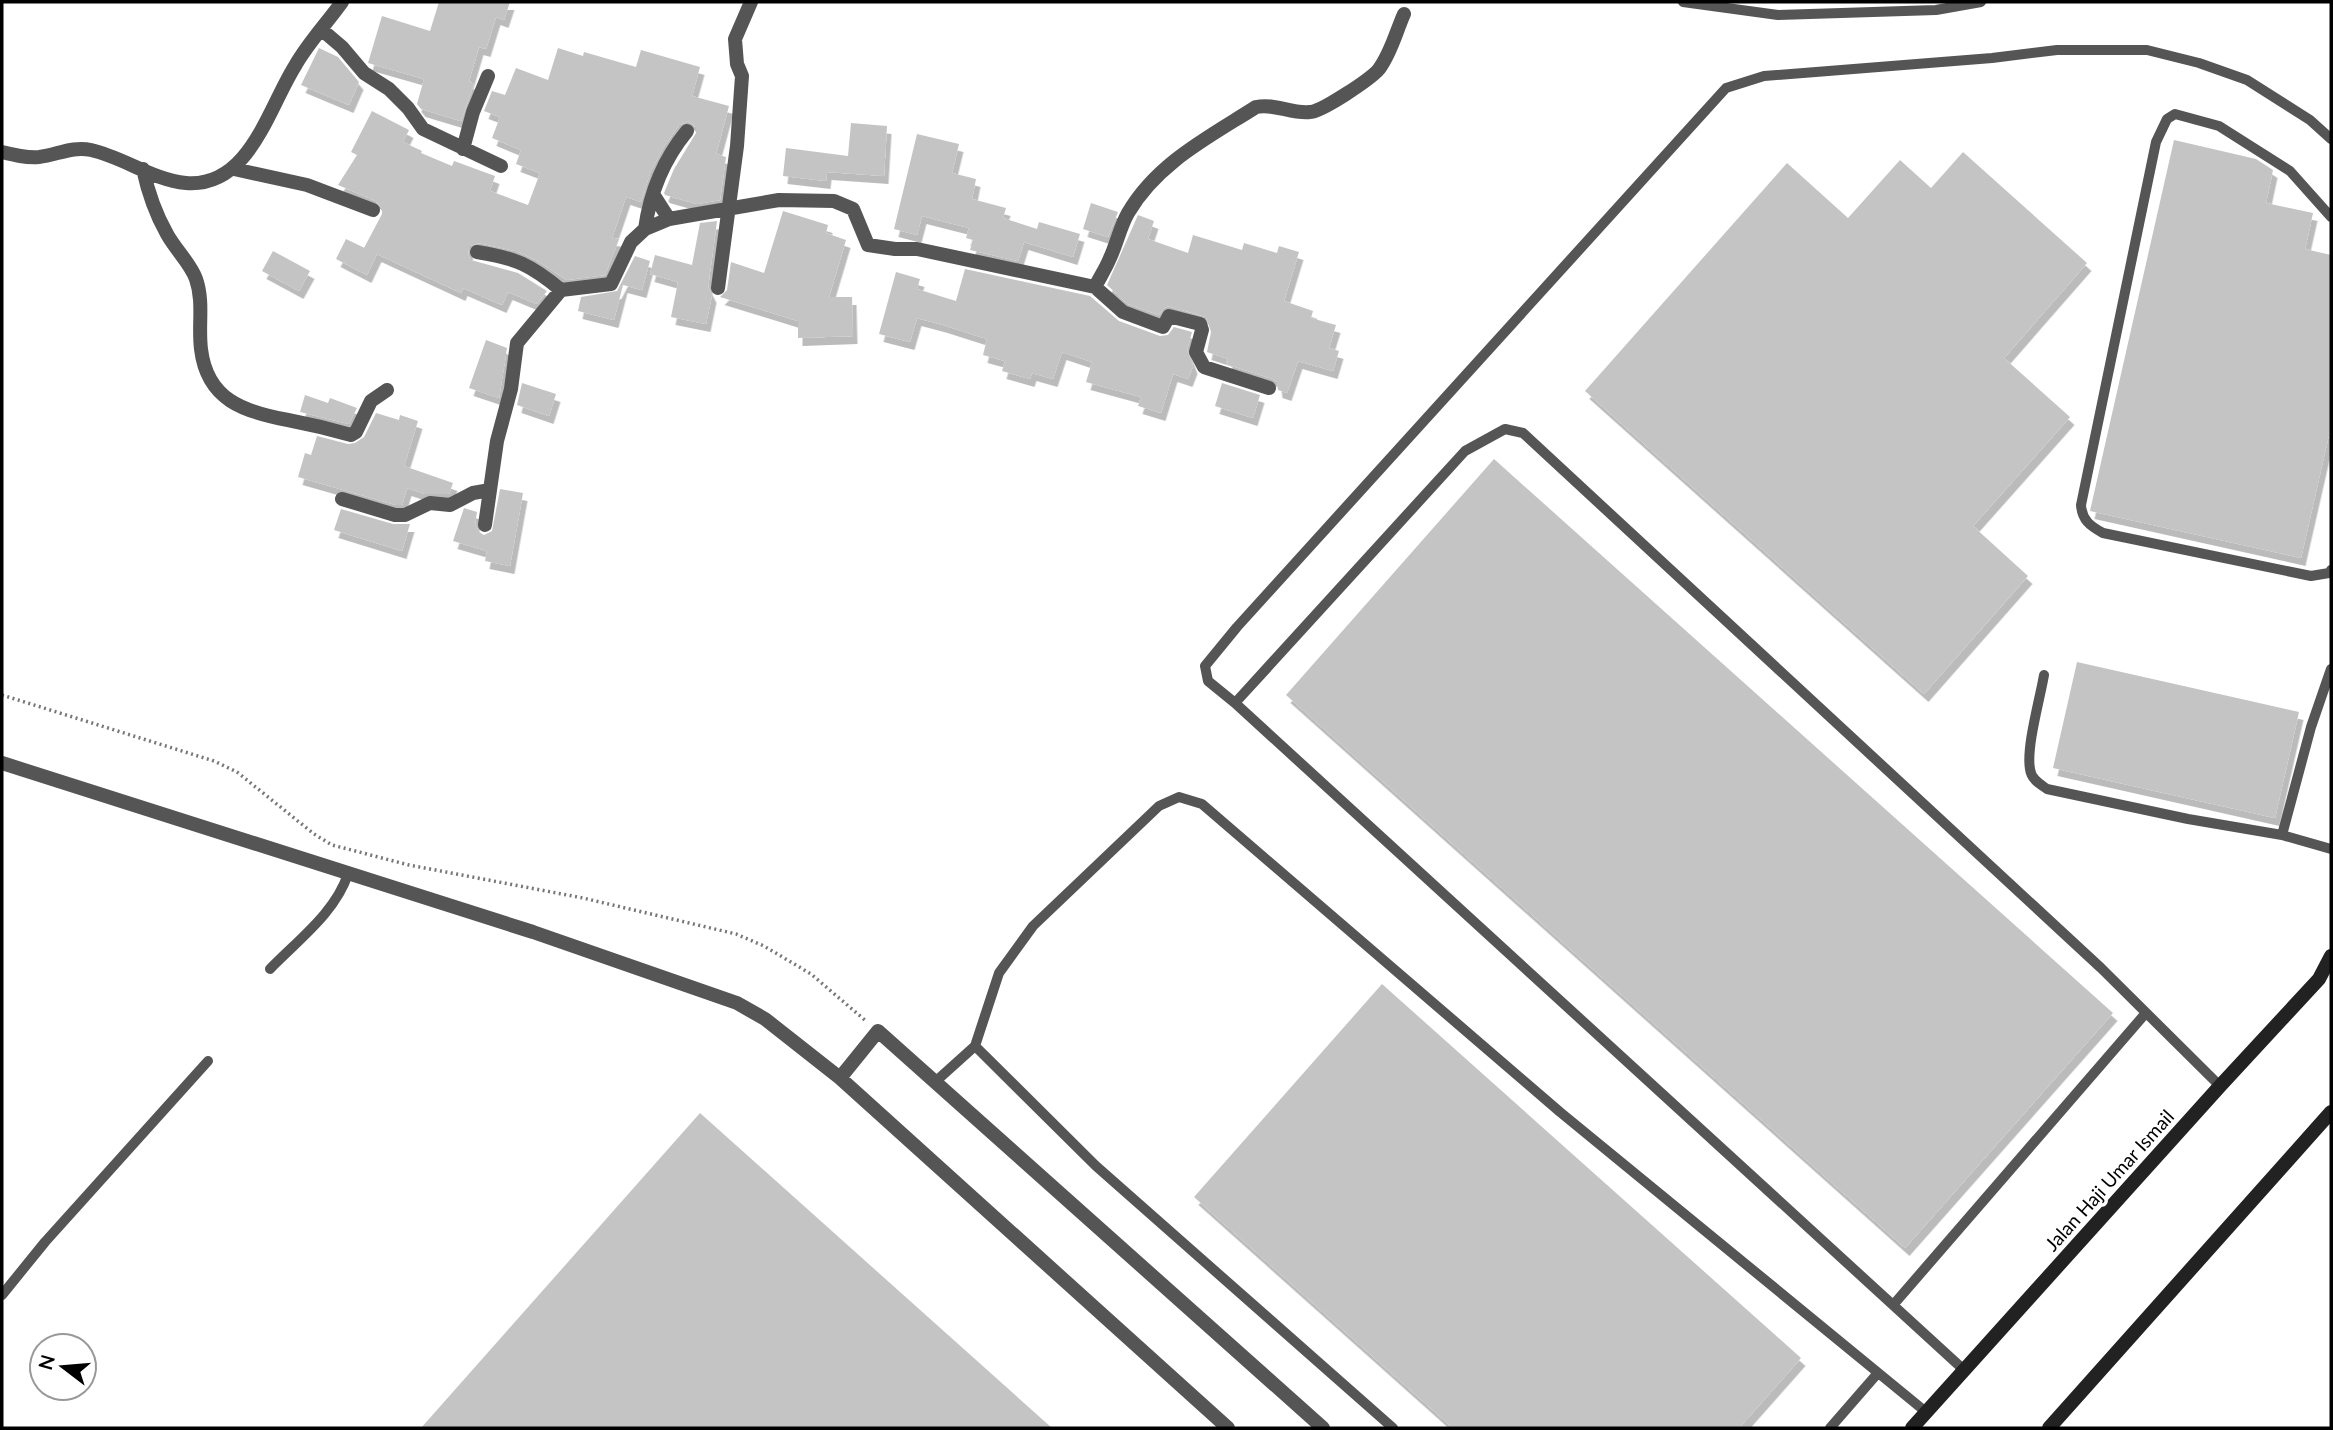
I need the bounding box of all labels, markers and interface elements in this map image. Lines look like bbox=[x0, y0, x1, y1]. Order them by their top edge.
street label: Jalan Haji Umar Ismail bbox=[2040, 1105, 2178, 1255]
north arrow bbox=[28, 1332, 98, 1402]
text: N bbox=[33, 1352, 59, 1372]

